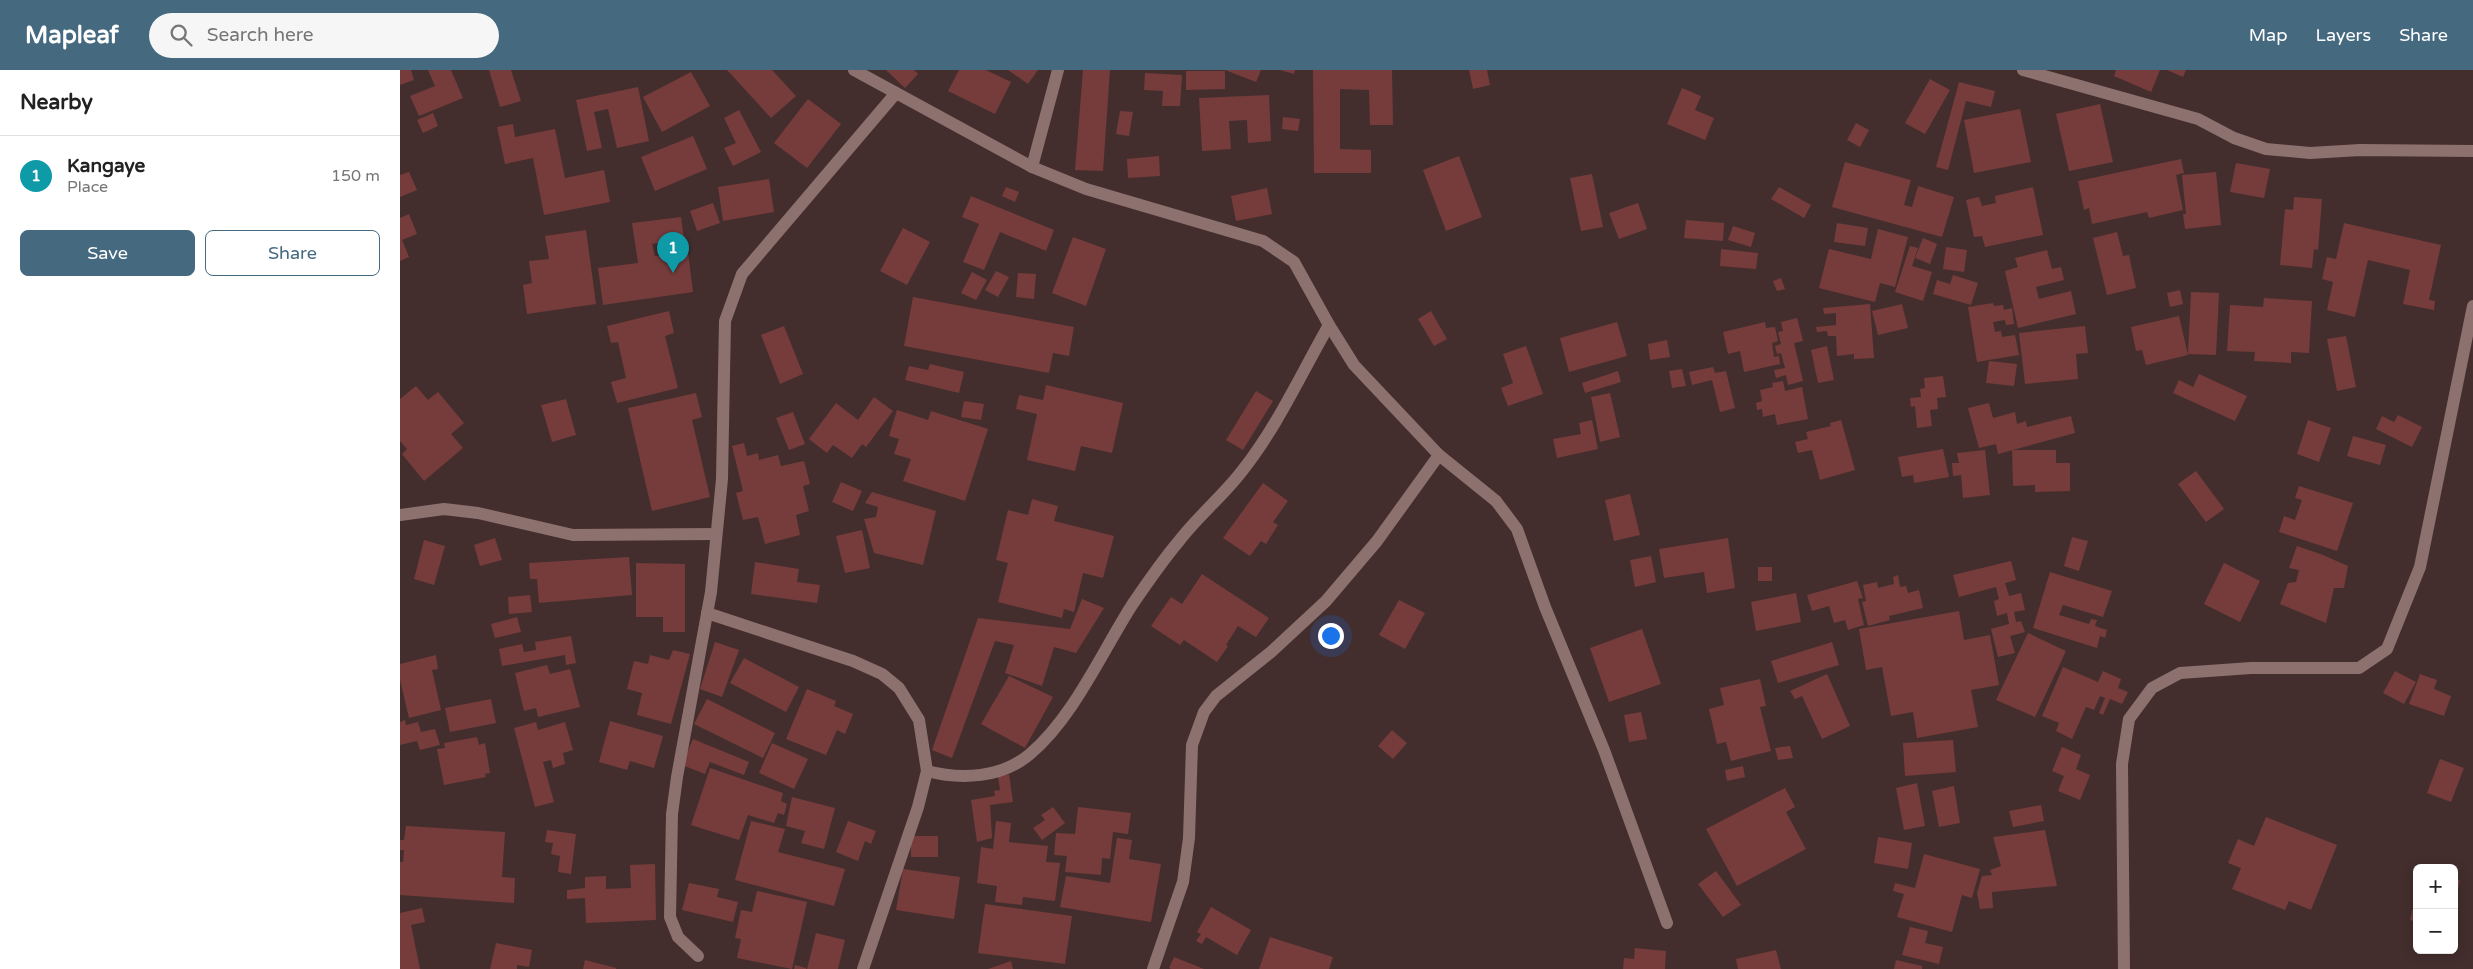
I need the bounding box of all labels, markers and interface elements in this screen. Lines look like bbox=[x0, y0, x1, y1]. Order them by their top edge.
search box bbox=[149, 13, 499, 58]
text: Mapleaf bbox=[25, 21, 119, 50]
icon: search bbox=[167, 21, 195, 49]
text: Search here bbox=[207, 24, 314, 46]
text: Map bbox=[2249, 24, 2288, 46]
text: Layers bbox=[2316, 24, 2371, 46]
text: Share bbox=[2399, 24, 2448, 46]
text: Nearby bbox=[20, 90, 93, 115]
text: Kangaye bbox=[67, 155, 145, 177]
text: 1 bbox=[31, 166, 41, 186]
text: 150 m bbox=[331, 166, 380, 186]
text: Place bbox=[67, 177, 108, 197]
button: Save bbox=[20, 230, 195, 276]
button: Share bbox=[205, 230, 380, 276]
pin: 1 bbox=[657, 232, 689, 273]
your location bbox=[1318, 623, 1344, 649]
map controls bbox=[2413, 864, 2458, 954]
button: + bbox=[2413, 864, 2458, 909]
button: − bbox=[2413, 909, 2458, 954]

